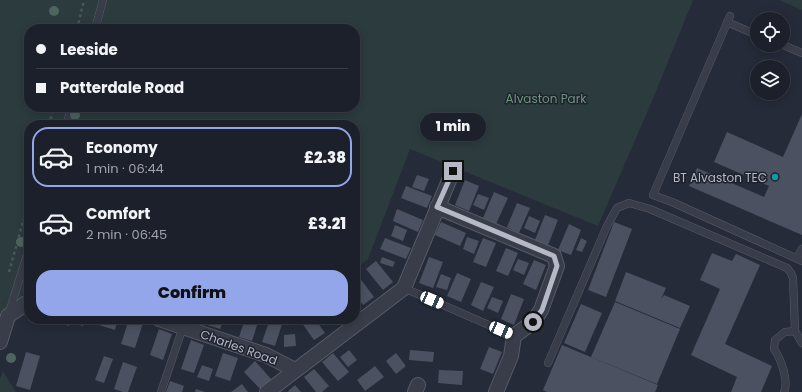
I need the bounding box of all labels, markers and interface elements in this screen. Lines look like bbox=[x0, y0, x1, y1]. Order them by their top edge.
map controls bbox=[750, 12, 790, 100]
button: locate bbox=[750, 12, 790, 52]
text: Leeside bbox=[60, 39, 118, 60]
button: layers bbox=[750, 60, 790, 100]
text: Patterdale Road bbox=[60, 77, 184, 98]
park label: Alvaston Park bbox=[506, 90, 587, 107]
callout: 1 min bbox=[420, 113, 486, 141]
text: 1 min bbox=[436, 117, 470, 136]
text: Economy bbox=[86, 137, 158, 158]
icon: car bbox=[38, 139, 74, 175]
text: £2.38 bbox=[304, 147, 346, 168]
text: 1 min · 06:44 bbox=[86, 159, 164, 178]
route end bbox=[444, 162, 462, 180]
place label: BT Alvaston TEC bbox=[673, 169, 767, 186]
marker: BT Alvaston TEC bbox=[770, 172, 780, 182]
text: Comfort bbox=[86, 203, 150, 224]
icon: car bbox=[38, 205, 74, 241]
text: £3.21 bbox=[308, 213, 346, 234]
text: 2 min · 06:45 bbox=[86, 225, 167, 244]
button: Confirm bbox=[36, 270, 348, 316]
car bbox=[419, 290, 445, 310]
route start bbox=[524, 313, 542, 331]
car bbox=[488, 320, 514, 340]
street label: Charles Road bbox=[198, 325, 280, 369]

